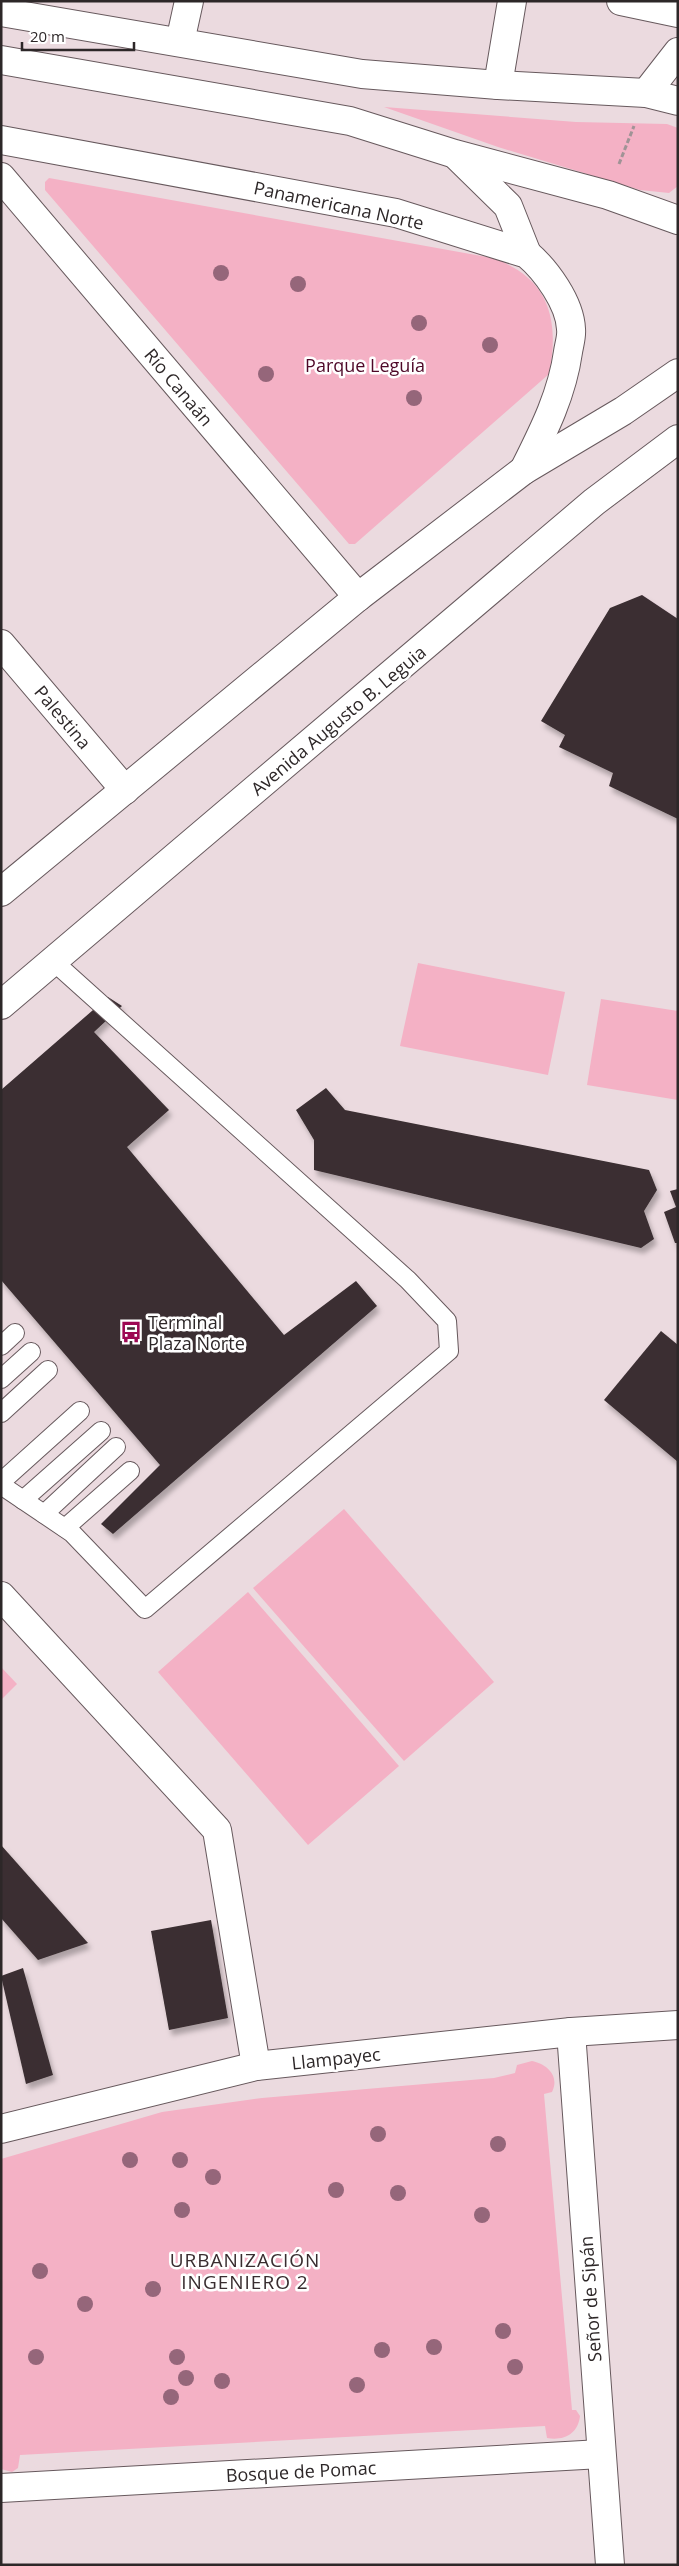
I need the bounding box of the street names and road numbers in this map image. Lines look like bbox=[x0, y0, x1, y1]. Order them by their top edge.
street label: Panamericana Norte bbox=[252, 175, 426, 235]
street label: Río Canaán bbox=[139, 343, 219, 431]
street label: Avenida Augusto B. Leguia bbox=[245, 640, 431, 800]
street label: Palestina bbox=[29, 680, 97, 754]
street label: Llampayec bbox=[290, 2041, 382, 2075]
street label: Señor de Sipán bbox=[574, 2235, 606, 2363]
street label: Bosque de Pomac bbox=[225, 2455, 377, 2487]

